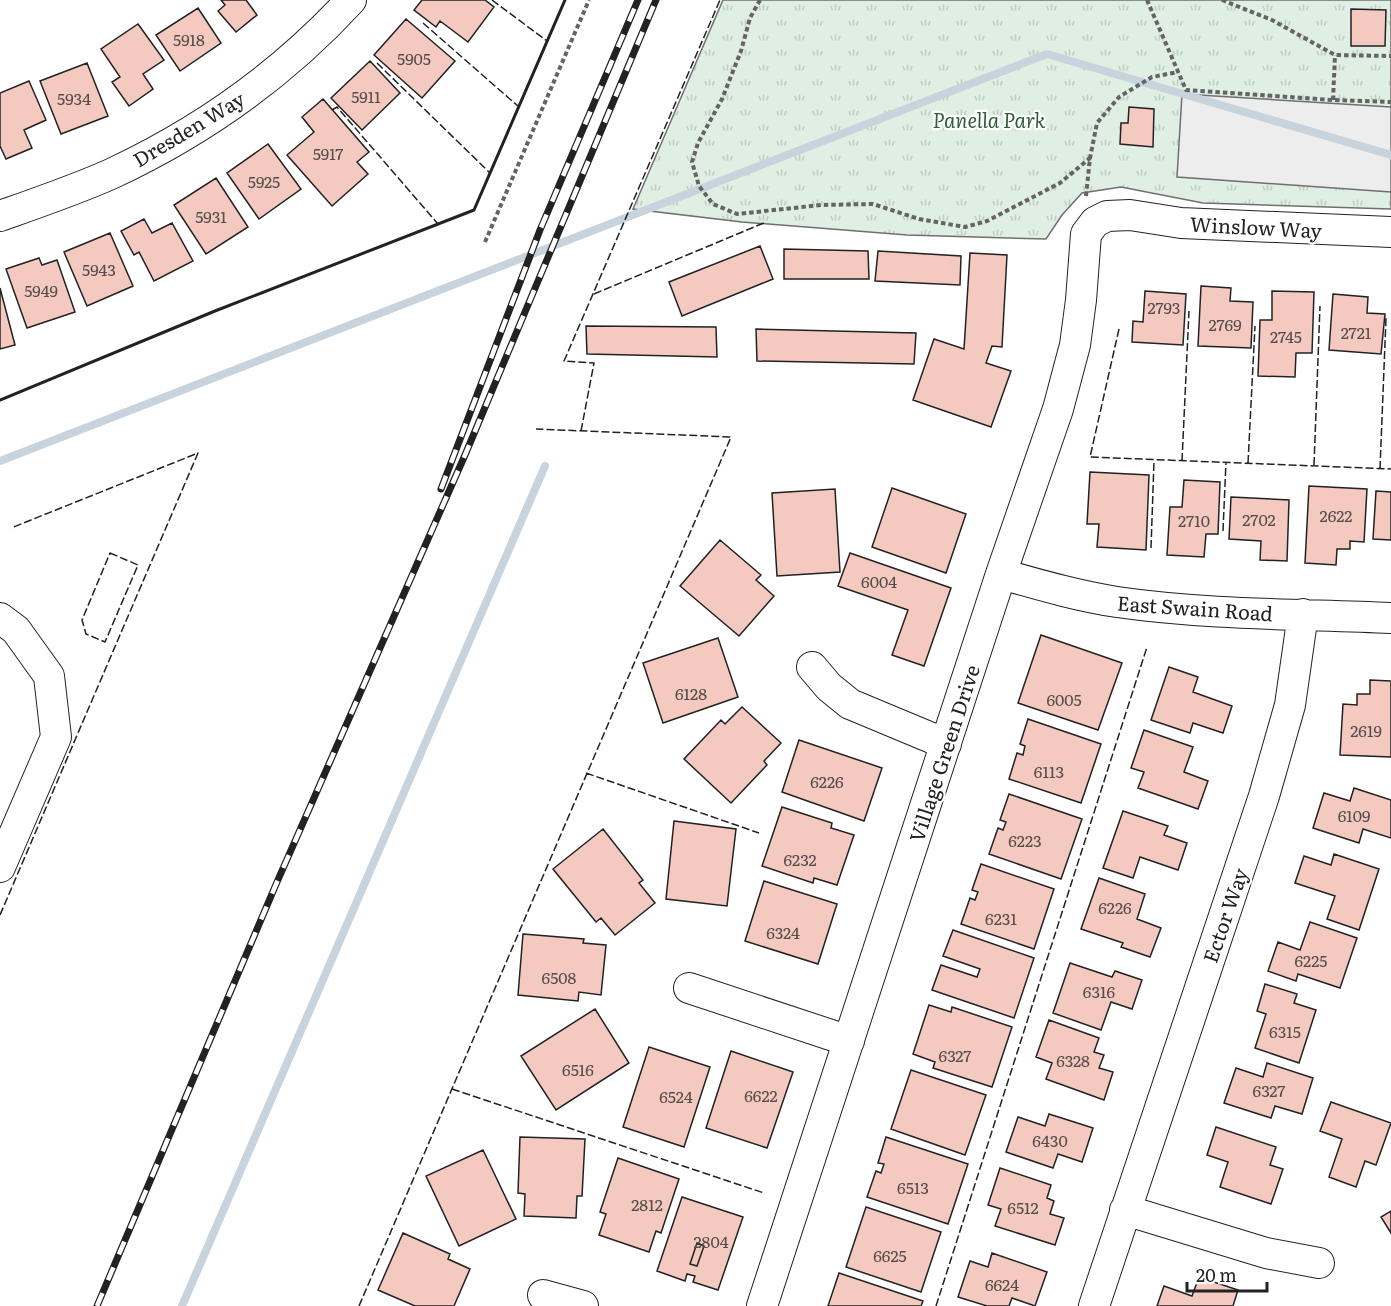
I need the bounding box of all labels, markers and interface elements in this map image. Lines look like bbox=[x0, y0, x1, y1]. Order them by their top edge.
house number: 5918 bbox=[173, 27, 205, 51]
house number: 5905 bbox=[397, 46, 431, 70]
street label: Dresden Way bbox=[126, 82, 250, 173]
house number: 5911 bbox=[351, 84, 381, 108]
house number: 5934 bbox=[57, 86, 91, 110]
park label: Panella Park bbox=[933, 104, 1045, 134]
house number: 5917 bbox=[313, 141, 343, 165]
house number: 5925 bbox=[248, 169, 280, 193]
house number: 5931 bbox=[195, 204, 227, 228]
street label: Winslow Way bbox=[1189, 208, 1323, 244]
house number: 5943 bbox=[82, 257, 116, 281]
house number: 5949 bbox=[24, 278, 58, 302]
house number: 2793 bbox=[1147, 295, 1181, 319]
house number: 2769 bbox=[1208, 312, 1242, 336]
house number: 2721 bbox=[1341, 320, 1372, 344]
house number: 2745 bbox=[1270, 324, 1302, 348]
house number: 2622 bbox=[1320, 503, 1352, 527]
house number: 2702 bbox=[1242, 507, 1276, 531]
house number: 2710 bbox=[1178, 508, 1210, 532]
house number: 6004 bbox=[861, 569, 897, 593]
street label: East Swain Road bbox=[1116, 587, 1274, 627]
street label: Village Green Drive bbox=[900, 660, 986, 846]
house number: 6128 bbox=[675, 681, 707, 705]
house number: 6005 bbox=[1046, 687, 1082, 711]
house number: 2619 bbox=[1350, 718, 1382, 742]
house number: 6113 bbox=[1034, 759, 1064, 783]
house number: 6226 bbox=[810, 769, 844, 793]
house number: 6109 bbox=[1338, 803, 1370, 827]
house number: 6223 bbox=[1008, 828, 1042, 852]
house number: 6232 bbox=[783, 847, 817, 871]
street label: Ector Way bbox=[1194, 863, 1254, 966]
house number: 6226 bbox=[1098, 895, 1132, 919]
house number: 6231 bbox=[985, 906, 1017, 930]
house number: 6324 bbox=[766, 920, 800, 944]
house number: 6225 bbox=[1295, 948, 1327, 972]
house number: 6508 bbox=[542, 965, 577, 989]
house number: 6316 bbox=[1083, 979, 1116, 1003]
house number: 6315 bbox=[1269, 1019, 1301, 1043]
house number: 6327 bbox=[939, 1043, 971, 1067]
house number: 6328 bbox=[1056, 1048, 1090, 1072]
house number: 6516 bbox=[562, 1057, 594, 1081]
house number: 6327 bbox=[1253, 1078, 1285, 1102]
house number: 6622 bbox=[744, 1083, 778, 1107]
house number: 6524 bbox=[659, 1084, 693, 1108]
house number: 6430 bbox=[1032, 1128, 1068, 1152]
house number: 6513 bbox=[897, 1175, 929, 1199]
house number: 2812 bbox=[631, 1192, 663, 1216]
house number: 6512 bbox=[1007, 1195, 1039, 1219]
house number: 2804 bbox=[694, 1229, 729, 1253]
house number: 6625 bbox=[873, 1243, 907, 1267]
scale bar bbox=[1187, 1255, 1266, 1293]
text: 20 m bbox=[1196, 1261, 1237, 1288]
house number: 6624 bbox=[985, 1272, 1019, 1296]

